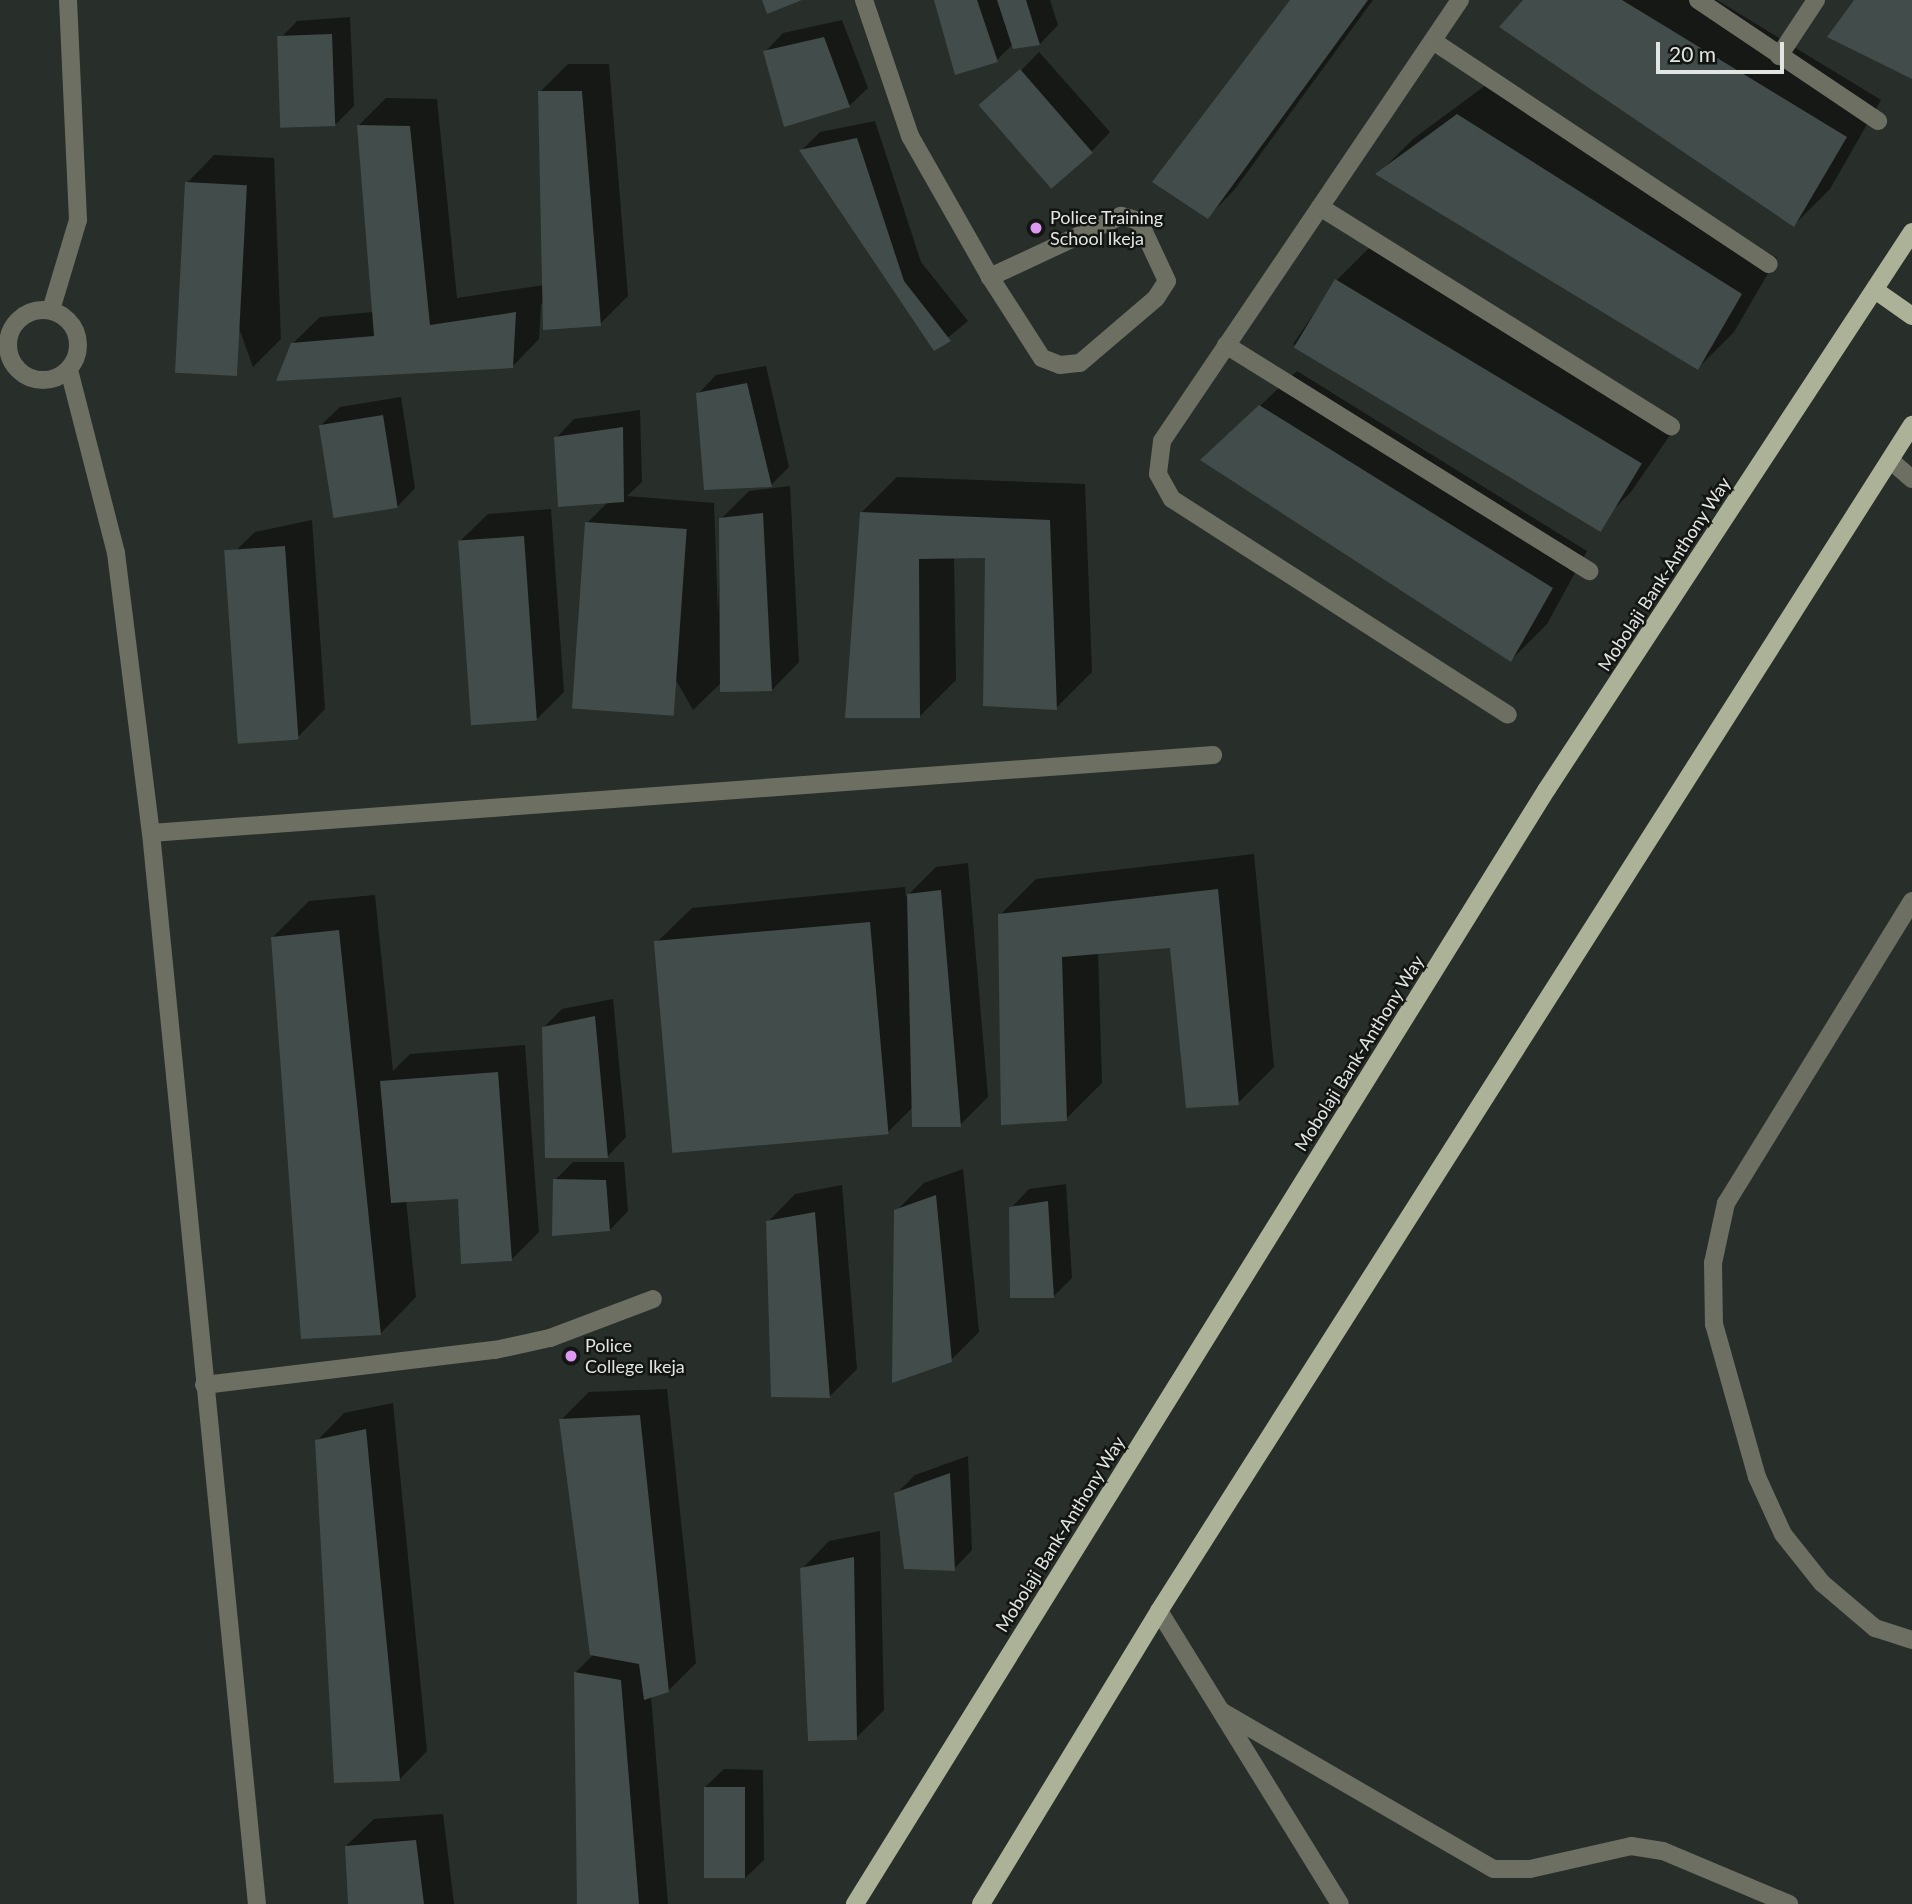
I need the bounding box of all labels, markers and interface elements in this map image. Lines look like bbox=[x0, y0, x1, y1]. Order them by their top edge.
scale bar bbox=[1660, 28, 1788, 72]
text: 20 m bbox=[1669, 41, 1716, 66]
place label: Police Training School Ikeja bbox=[1050, 207, 1164, 249]
marker: Police Training School Ikeja bbox=[1028, 220, 1044, 236]
street label: Mobolaji Bank-Anthony Way bbox=[1593, 473, 1735, 675]
street label: Mobolaji Bank-Anthony Way bbox=[1290, 951, 1428, 1155]
place label: Police College Ikeja bbox=[585, 1335, 685, 1378]
marker: Police College Ikeja bbox=[563, 1348, 579, 1364]
street label: Mobolaji Bank-Anthony Way bbox=[991, 1432, 1129, 1636]

